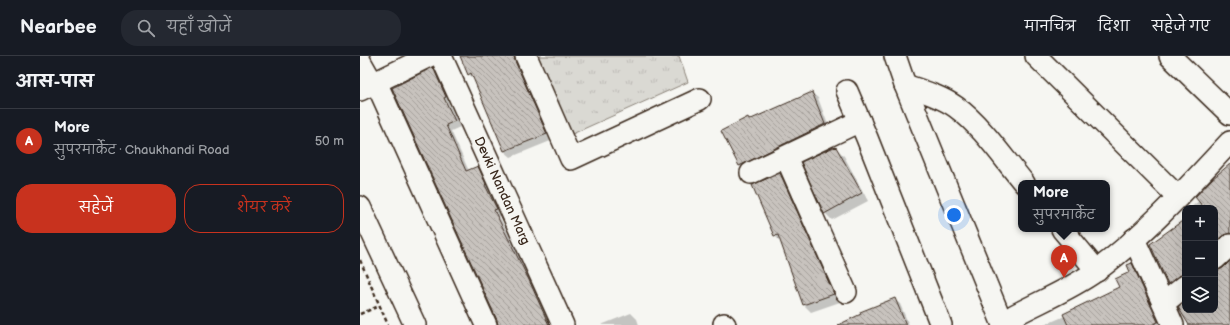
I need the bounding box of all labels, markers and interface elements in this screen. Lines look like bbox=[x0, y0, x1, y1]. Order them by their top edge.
search box bbox=[121, 10, 401, 46]
text: Nearbee bbox=[20, 16, 97, 39]
icon: search bbox=[135, 17, 157, 39]
text: यहाँ खोजें bbox=[167, 18, 231, 37]
text: मानचित्र bbox=[1025, 18, 1076, 35]
text: दिशा bbox=[1098, 18, 1130, 35]
text: सहेजे गए bbox=[1152, 18, 1210, 35]
text: आस-पास bbox=[16, 72, 94, 92]
text: More bbox=[54, 118, 90, 137]
text: A bbox=[25, 133, 33, 149]
text: 50 m bbox=[315, 133, 344, 149]
street label: Devki Nandan Marg bbox=[471, 134, 534, 247]
text: सुपरमार्केट · Chaukhandi Road bbox=[54, 142, 229, 158]
popup bbox=[1018, 180, 1110, 232]
text: More bbox=[1033, 183, 1069, 202]
button: सहेजें bbox=[16, 184, 176, 233]
button: शेयर करें bbox=[184, 184, 344, 233]
your location bbox=[944, 205, 964, 225]
map controls bbox=[1182, 205, 1218, 313]
button: + bbox=[1182, 205, 1218, 241]
text: सुपरमार्केट bbox=[1033, 207, 1095, 223]
button: − bbox=[1182, 241, 1218, 277]
pin: A bbox=[1051, 245, 1077, 278]
button: layers bbox=[1182, 277, 1218, 313]

